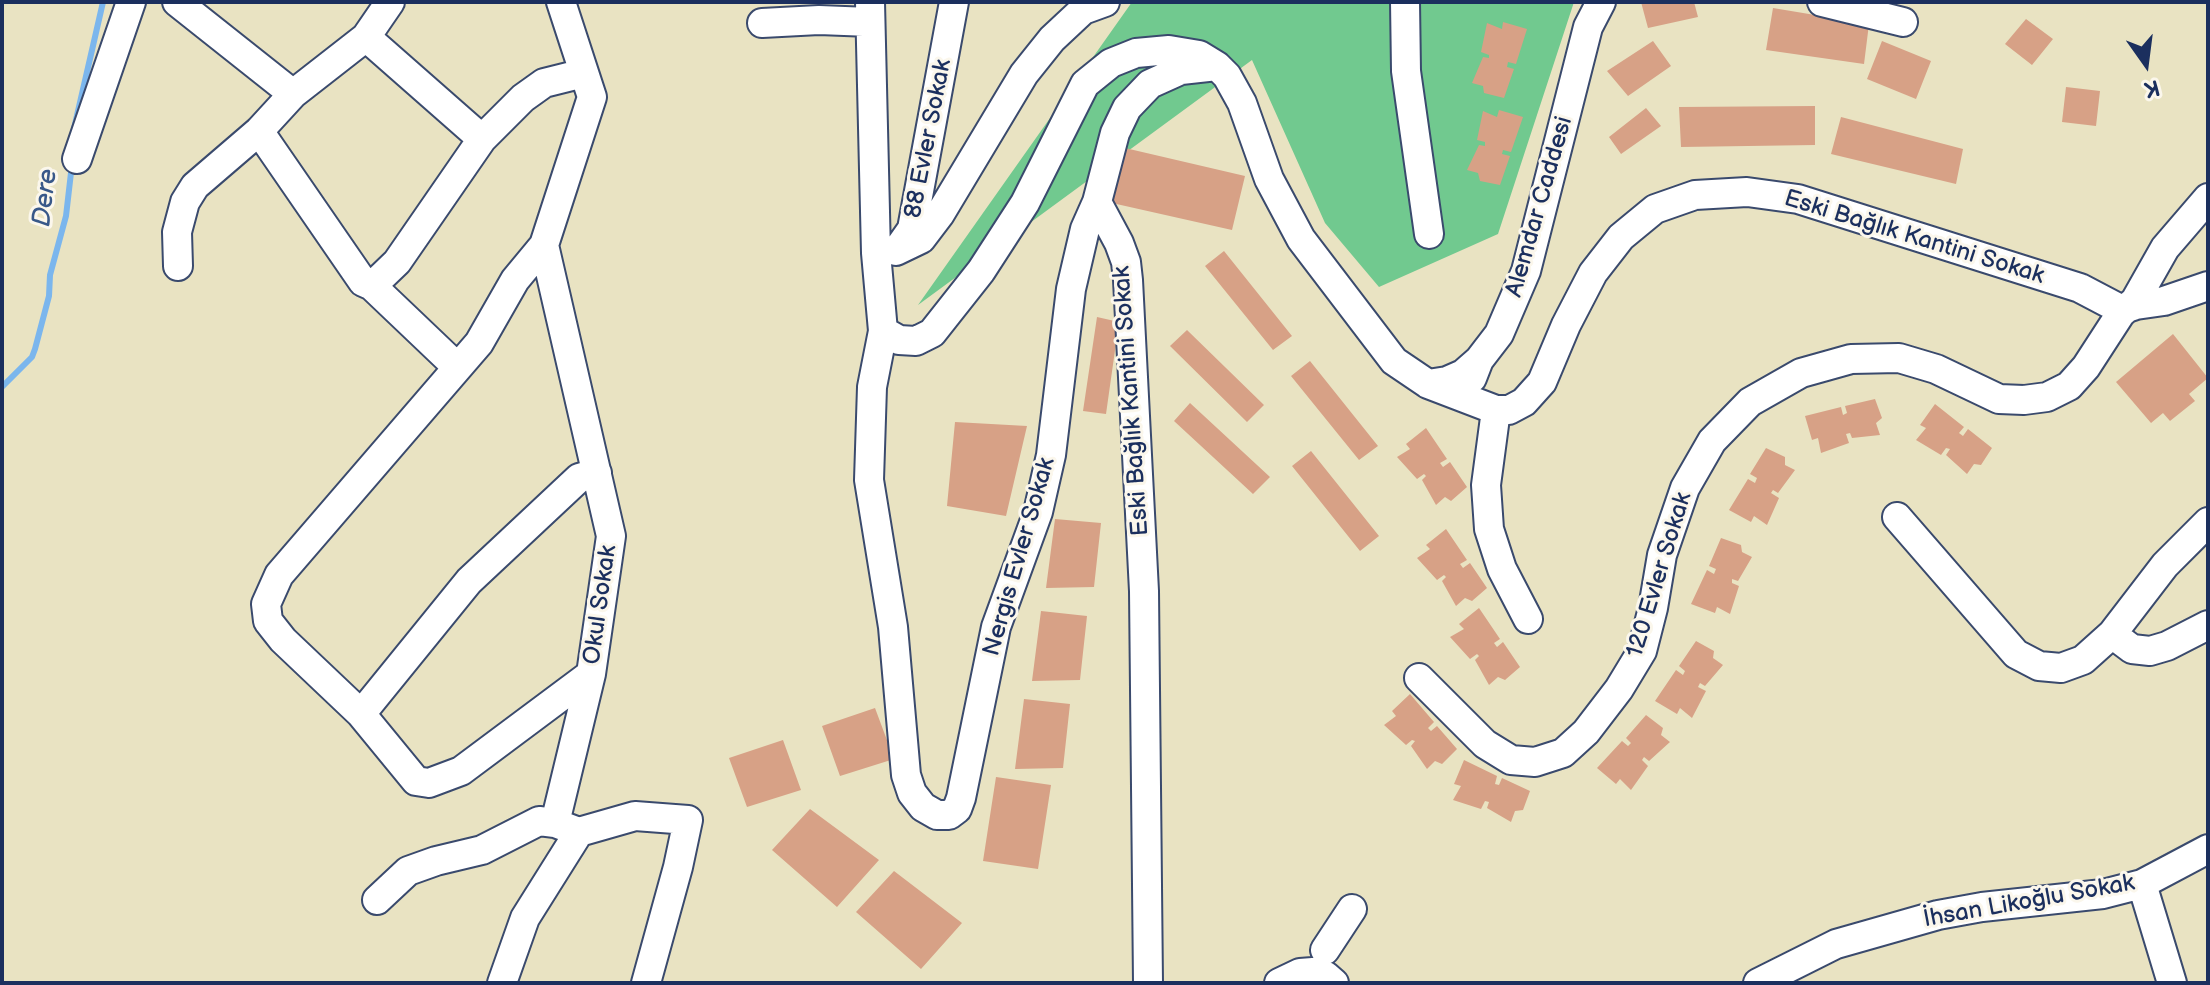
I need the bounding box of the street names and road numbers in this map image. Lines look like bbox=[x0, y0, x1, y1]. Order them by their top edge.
street label: 88 Evler Sokak bbox=[899, 57, 959, 221]
street label: Alemdar Caddesi bbox=[1500, 113, 1580, 301]
street label: Eski Bağlık Kantini Sokak bbox=[1780, 185, 2048, 291]
street label: Eski Bağlık Kantini Sokak bbox=[1108, 265, 1156, 537]
street label: Nergis Evler Sokak bbox=[978, 454, 1062, 660]
street label: 120 Evler Sokak bbox=[1621, 489, 1699, 661]
street label: Okul Sokak bbox=[578, 544, 624, 666]
street label: İhsan Likoğlu Sokak bbox=[1921, 869, 2137, 935]

